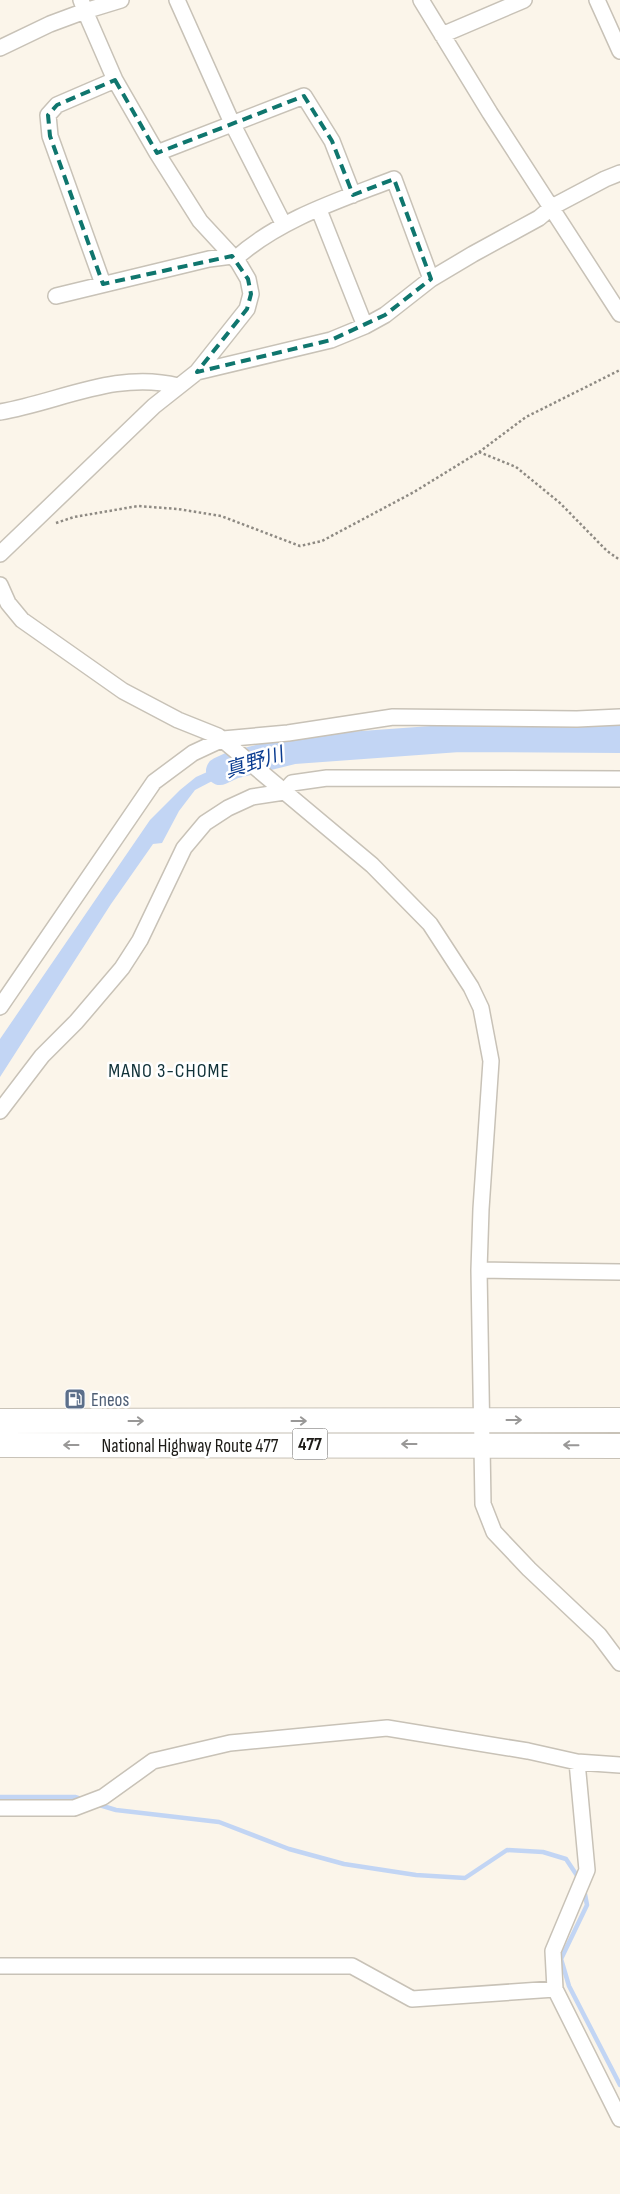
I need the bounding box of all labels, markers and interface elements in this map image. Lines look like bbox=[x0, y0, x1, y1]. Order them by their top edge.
water label: 真野川 bbox=[222, 742, 288, 783]
district label: MANO 3-CHOME bbox=[108, 1059, 230, 1083]
fuel station icon: Eneos bbox=[63, 1387, 87, 1411]
place label: Eneos bbox=[91, 1389, 129, 1412]
one-way arrow bbox=[505, 1415, 521, 1425]
one-way arrow bbox=[128, 1416, 144, 1426]
one-way arrow bbox=[290, 1416, 306, 1426]
road number: 477 bbox=[292, 1428, 328, 1460]
street label: National Highway Route 477 bbox=[102, 1435, 279, 1458]
one-way arrow bbox=[401, 1439, 418, 1449]
one-way arrow bbox=[64, 1440, 80, 1450]
one-way arrow bbox=[564, 1440, 580, 1450]

